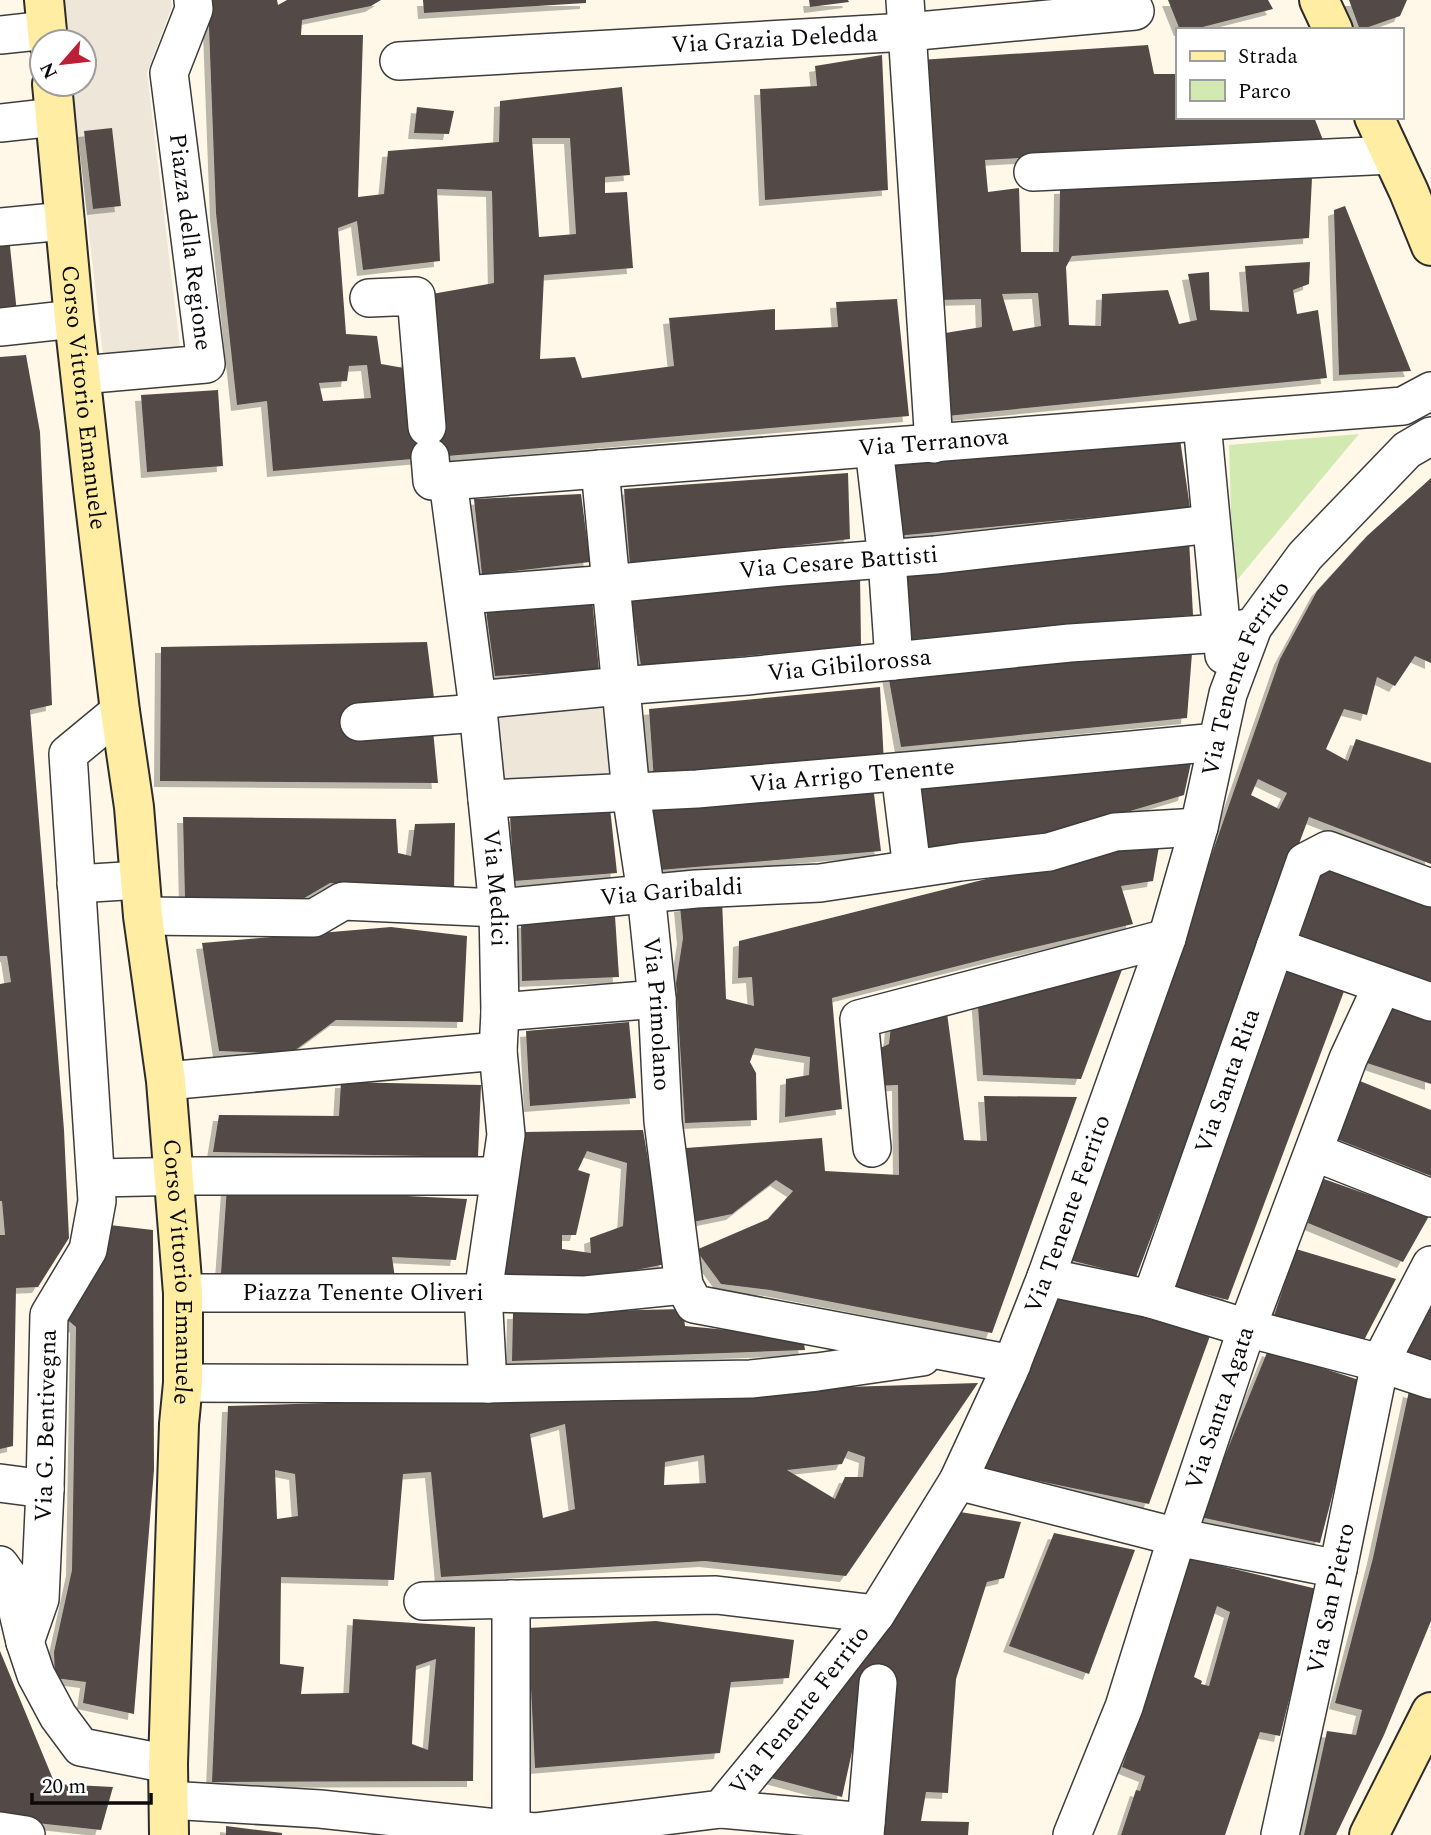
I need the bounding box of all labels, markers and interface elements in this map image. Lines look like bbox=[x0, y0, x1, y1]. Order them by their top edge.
street label: Via Grazia Deledda bbox=[670, 16, 879, 63]
north arrow bbox=[28, 28, 98, 98]
legend bbox=[1176, 28, 1403, 119]
text: Strada bbox=[1238, 41, 1299, 73]
text: N bbox=[33, 57, 66, 84]
text: Parco bbox=[1238, 76, 1291, 108]
street label: Piazza della Regione bbox=[159, 131, 221, 353]
street label: Corso Vittorio Emanuele bbox=[51, 263, 116, 532]
street label: Via Terranova bbox=[857, 419, 1010, 467]
street label: Via Cesare Battisti bbox=[737, 537, 939, 589]
street label: Via Tenente Ferrito bbox=[1193, 573, 1299, 780]
street label: Via Gibilorossa bbox=[766, 639, 933, 692]
street label: Via Arrigo Tenente bbox=[748, 749, 956, 802]
street label: Via Medici bbox=[472, 828, 517, 947]
street label: Via Garibaldi bbox=[598, 869, 744, 916]
street label: Via Primolano bbox=[633, 935, 680, 1092]
street label: Via Santa Rita bbox=[1186, 1003, 1270, 1159]
street label: Via Tenente Ferrito bbox=[1015, 1110, 1120, 1319]
street label: Corso Vittorio Emanuele bbox=[153, 1138, 201, 1406]
street label: Piazza Tenente Oliveri bbox=[242, 1275, 484, 1311]
street label: Via Santa Agata bbox=[1176, 1321, 1264, 1495]
street label: Via G. Bentivegna bbox=[26, 1329, 67, 1523]
street label: Via San Pietro bbox=[1298, 1520, 1365, 1677]
street label: Via Tenente Ferrito bbox=[721, 1618, 879, 1804]
scale bar bbox=[32, 1762, 150, 1806]
text: 20 m bbox=[42, 1771, 86, 1803]

